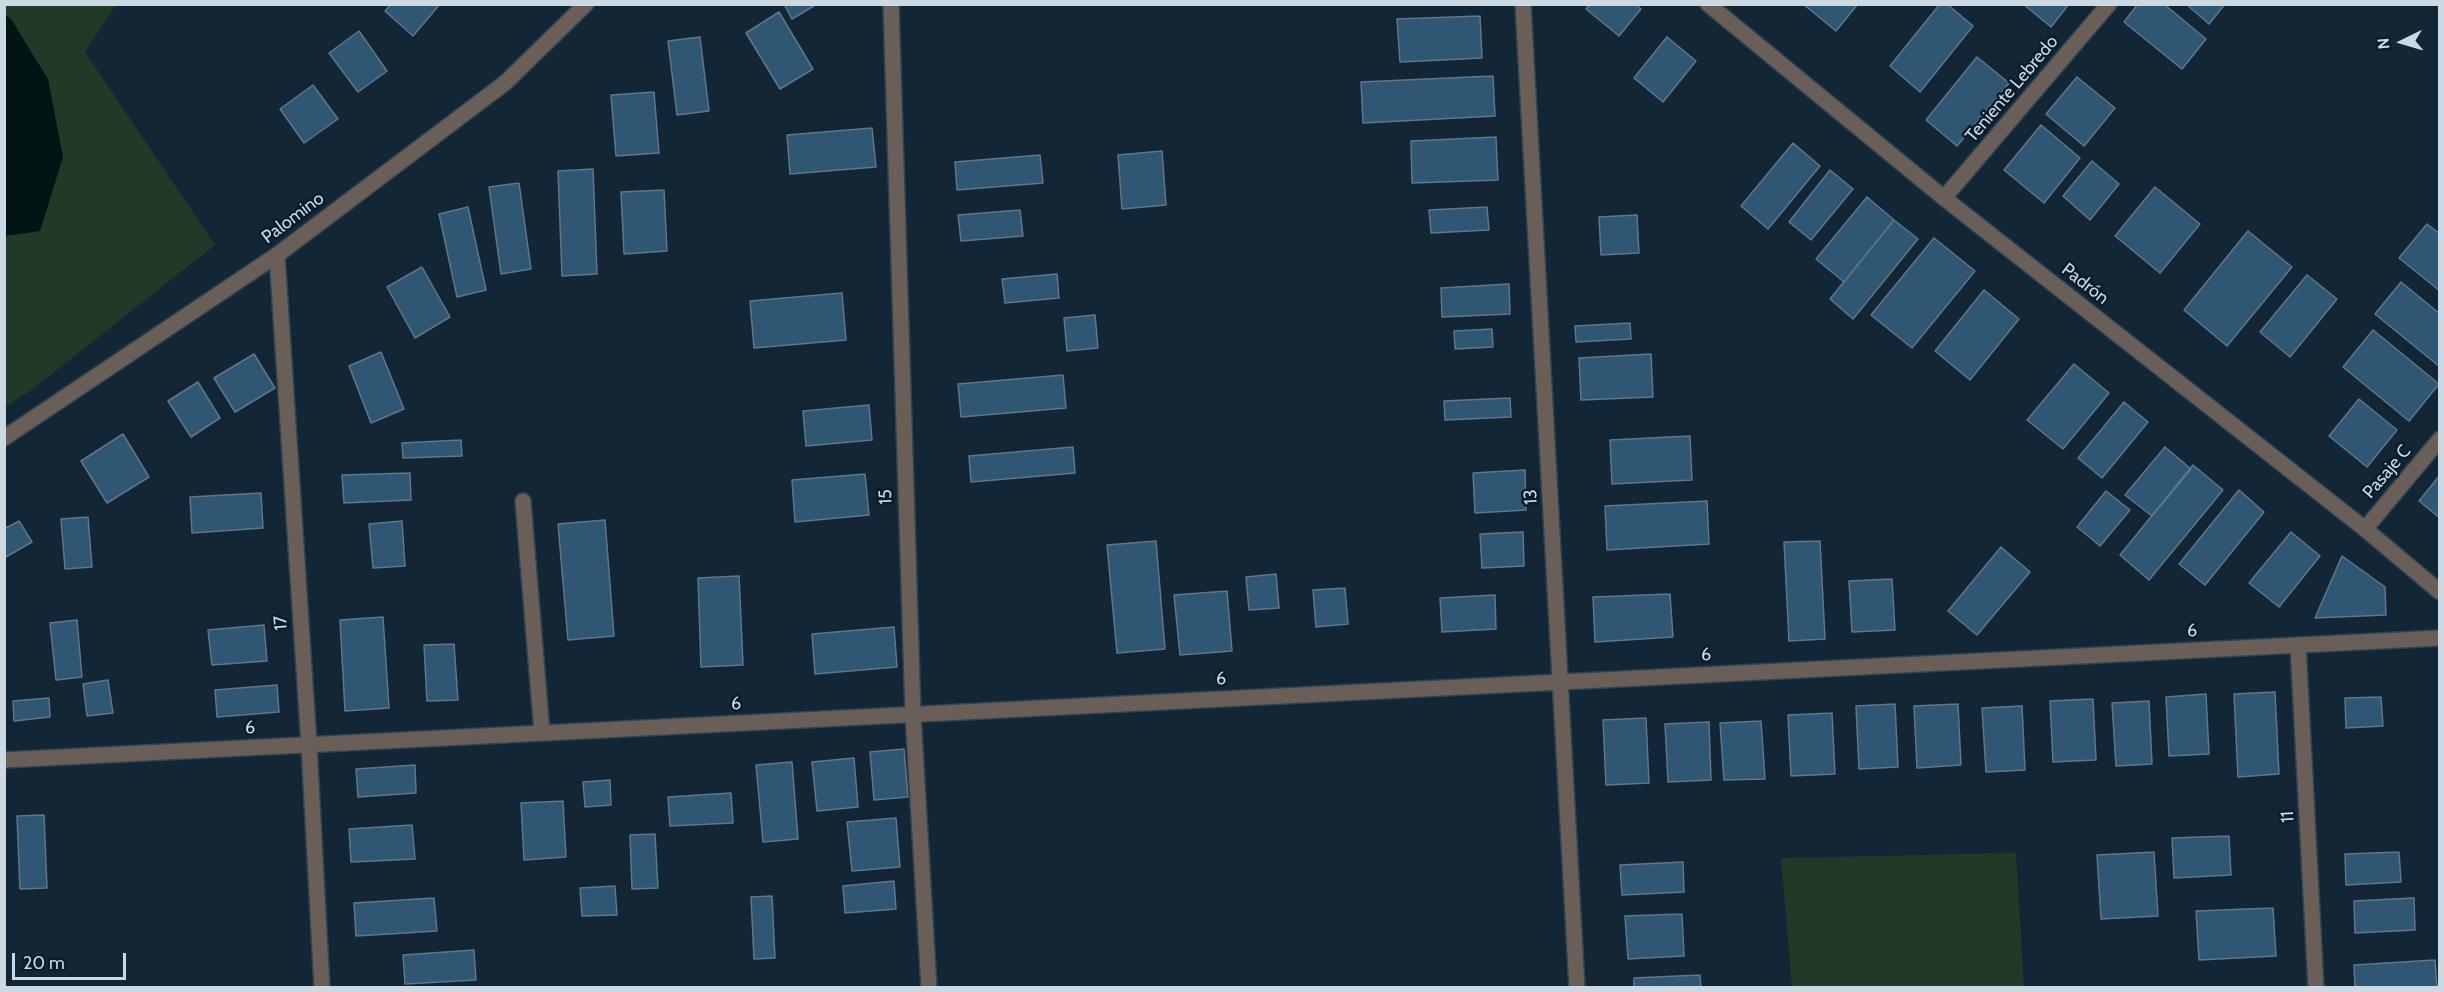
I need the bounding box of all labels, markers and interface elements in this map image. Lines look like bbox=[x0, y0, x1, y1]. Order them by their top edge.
north arrow bbox=[2372, 12, 2432, 72]
street label: Teniente Lebredo bbox=[1961, 31, 2063, 147]
text: N bbox=[2374, 37, 2394, 50]
street label: Palomino bbox=[258, 188, 328, 248]
street label: Padrón bbox=[2057, 259, 2113, 309]
street label: Pasaje C bbox=[2358, 441, 2416, 503]
street label: 15 bbox=[875, 489, 897, 505]
street label: 13 bbox=[1520, 489, 1542, 505]
street label: 17 bbox=[270, 615, 292, 631]
street label: 6 bbox=[2186, 620, 2198, 642]
street label: 6 bbox=[1700, 644, 1712, 666]
street label: 6 bbox=[1215, 668, 1227, 690]
street label: 6 bbox=[730, 693, 742, 715]
street label: 6 bbox=[244, 717, 256, 739]
street label: 11 bbox=[2277, 811, 2299, 823]
scale bar bbox=[15, 941, 129, 979]
text: 20 m bbox=[23, 952, 65, 974]

